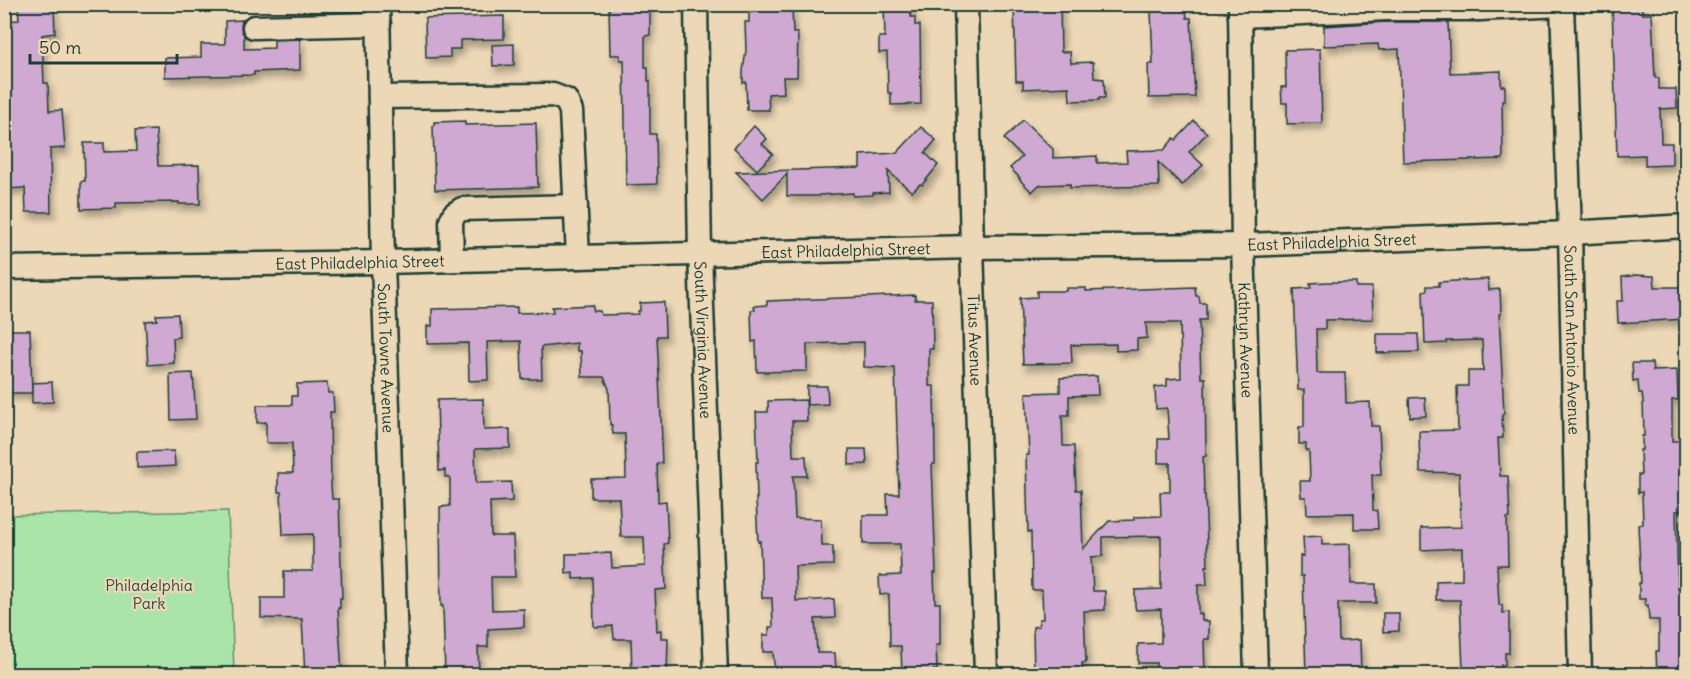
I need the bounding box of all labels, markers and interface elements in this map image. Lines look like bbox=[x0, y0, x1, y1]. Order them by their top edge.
scale bar bbox=[30, 27, 177, 65]
text: 50 m bbox=[39, 36, 81, 59]
street label: East Philadelphia Street bbox=[1247, 229, 1417, 255]
street label: East Philadelphia Street bbox=[761, 238, 931, 262]
street label: South San Antonio Avenue bbox=[1560, 245, 1585, 435]
street label: East Philadelphia Street bbox=[275, 250, 445, 274]
street label: South Virginia Avenue bbox=[690, 261, 716, 419]
street label: Kathryn Avenue bbox=[1234, 282, 1258, 398]
street label: South Towne Avenue bbox=[374, 283, 399, 433]
street label: Titus Avenue bbox=[964, 294, 987, 386]
park label: Philadelphia Park bbox=[105, 575, 193, 613]

